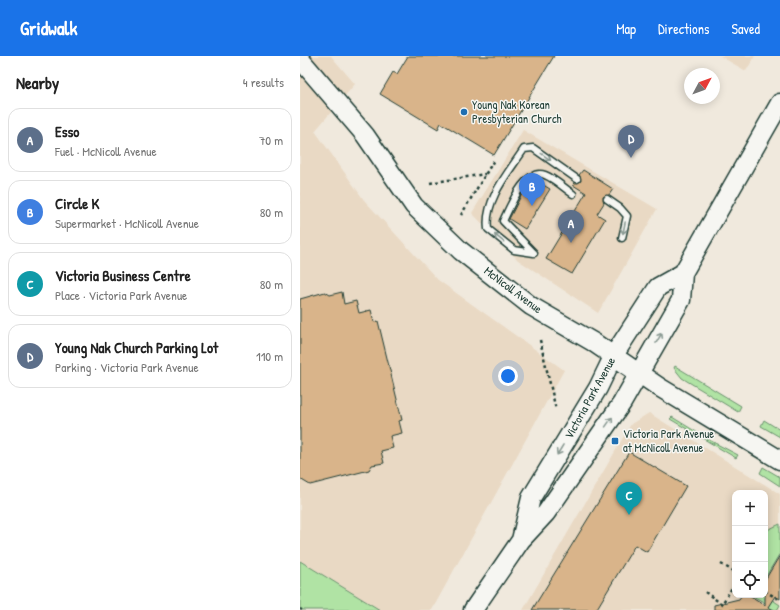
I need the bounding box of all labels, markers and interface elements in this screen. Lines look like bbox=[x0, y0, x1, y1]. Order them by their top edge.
text: Gridwalk bbox=[20, 15, 77, 41]
text: Map bbox=[616, 19, 636, 38]
text: Directions bbox=[658, 19, 709, 38]
text: Saved bbox=[731, 19, 760, 38]
north arrow bbox=[684, 68, 720, 104]
text: Nearby bbox=[16, 71, 59, 94]
text: 4 results bbox=[243, 73, 284, 91]
place label: Young Nak Korean Presbyterian Church bbox=[472, 96, 562, 127]
marker: Young Nak Korean Presbyterian Church bbox=[459, 107, 469, 117]
text: Esso bbox=[55, 121, 79, 142]
pin: D bbox=[618, 125, 644, 158]
text: A bbox=[27, 131, 33, 149]
text: 70 m bbox=[259, 131, 283, 149]
text: Fuel · McNicoll Avenue bbox=[55, 142, 157, 160]
one-way arrow bbox=[541, 153, 552, 161]
pin: B bbox=[519, 173, 545, 206]
text: Circle K bbox=[55, 193, 99, 214]
text: B bbox=[27, 203, 33, 221]
text: 80 m bbox=[260, 203, 283, 221]
pin: A bbox=[558, 210, 584, 243]
text: Supermarket · McNicoll Avenue bbox=[55, 214, 199, 232]
one-way arrow bbox=[620, 221, 628, 234]
one-way arrow bbox=[494, 233, 504, 242]
street label: McNicoll Avenue bbox=[481, 262, 546, 317]
text: Victoria Business Centre bbox=[55, 265, 191, 286]
text: C bbox=[26, 275, 34, 293]
text: 80 m bbox=[260, 275, 283, 293]
text: Place · Victoria Park Avenue bbox=[55, 286, 187, 304]
one-way arrow bbox=[655, 332, 663, 344]
text: Young Nak Church Parking Lot bbox=[55, 337, 218, 358]
text: D bbox=[27, 347, 33, 365]
text: 110 m bbox=[256, 347, 283, 365]
street label: Victoria Park Avenue bbox=[560, 354, 619, 442]
text: Parking · Victoria Park Avenue bbox=[55, 358, 199, 376]
your location bbox=[498, 366, 518, 386]
one-way arrow bbox=[605, 417, 613, 428]
place label: Victoria Park Avenue at McNicoll Avenue bbox=[623, 425, 714, 456]
marker: Victoria Park Avenue at McNicoll Avenue bbox=[610, 436, 620, 446]
one-way arrow bbox=[556, 444, 564, 456]
pin: C bbox=[616, 482, 642, 515]
map controls bbox=[732, 490, 768, 598]
button: + bbox=[732, 490, 768, 526]
button: − bbox=[732, 526, 768, 562]
button: locate bbox=[732, 562, 768, 598]

